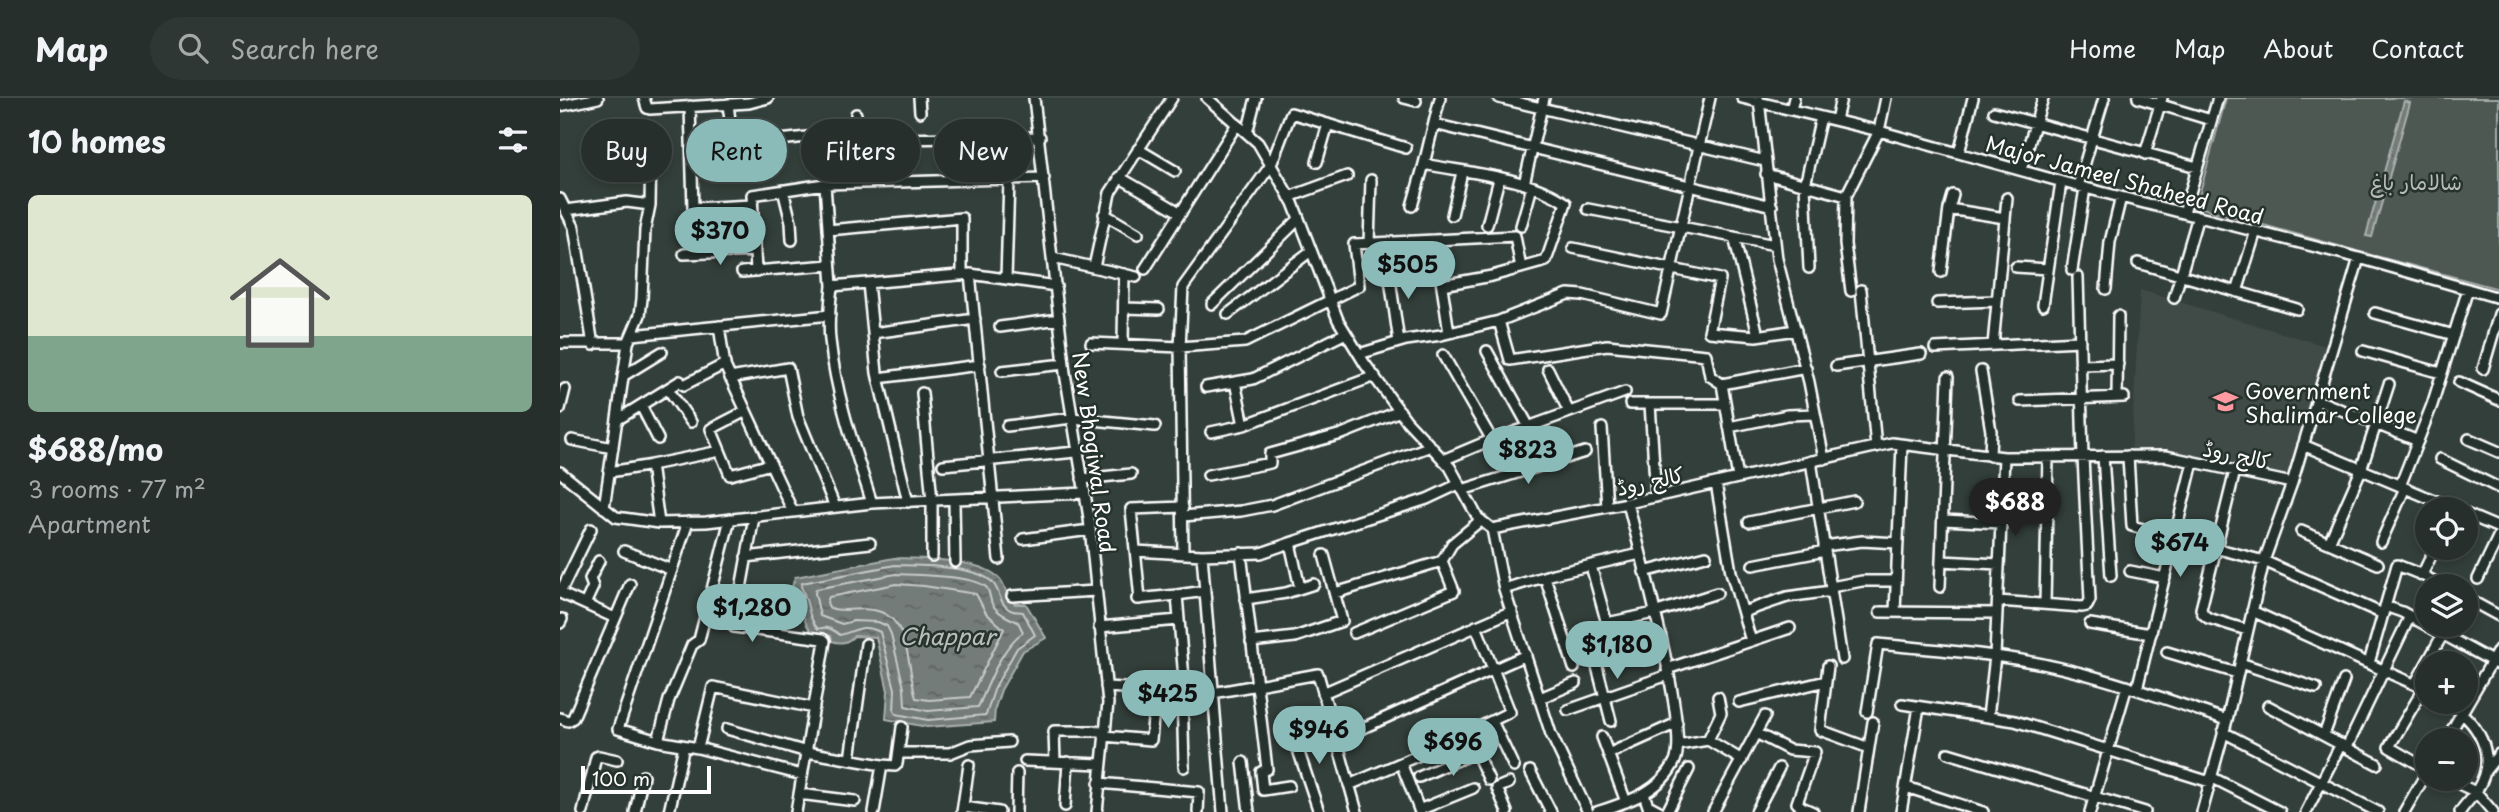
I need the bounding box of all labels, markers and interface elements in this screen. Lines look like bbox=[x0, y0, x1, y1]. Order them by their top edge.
search box bbox=[150, 17, 640, 80]
text: Map bbox=[35, 23, 108, 73]
icon: search bbox=[174, 29, 212, 67]
text: Search here bbox=[230, 29, 379, 68]
text: Home bbox=[2069, 30, 2136, 66]
text: Map bbox=[2174, 30, 2225, 66]
text: About bbox=[2263, 30, 2333, 66]
text: Contact bbox=[2371, 30, 2464, 66]
text: 10 homes bbox=[28, 118, 166, 163]
chip: Buy bbox=[581, 119, 672, 182]
chip: Rent bbox=[686, 119, 787, 182]
chip: Filters bbox=[801, 119, 920, 182]
chip: New bbox=[934, 119, 1032, 182]
icon: filters bbox=[494, 121, 532, 159]
street label: Major Jameel Shaheed Road bbox=[1982, 126, 2268, 232]
park label: شالامار باغ bbox=[2370, 165, 2462, 198]
pin: $370 bbox=[679, 208, 761, 267]
text: $370 bbox=[691, 212, 749, 247]
icon: home bbox=[217, 240, 343, 366]
pin: $505 bbox=[1367, 242, 1449, 301]
text: $505 bbox=[1377, 246, 1439, 281]
street label: New Bhogiwal Road bbox=[1065, 349, 1125, 555]
place label: Government Shalimar College bbox=[2245, 374, 2417, 430]
school or university icon: Government Shalimar College bbox=[2211, 388, 2239, 416]
text: $688/mo bbox=[28, 426, 163, 471]
pin: $823 bbox=[1487, 426, 1569, 486]
text: $823 bbox=[1499, 431, 1557, 466]
street label: کالج روڈ bbox=[2200, 431, 2274, 477]
street label: کالج روڈ bbox=[1613, 457, 1687, 503]
text: 3 rooms · 77 m² bbox=[28, 471, 206, 506]
pin: $688 bbox=[1974, 478, 2056, 538]
text: $688 bbox=[1985, 483, 2045, 518]
map controls bbox=[2415, 497, 2478, 791]
button: locate bbox=[2415, 497, 2478, 560]
text: Apartment bbox=[28, 506, 151, 541]
pin: $674 bbox=[2139, 519, 2221, 579]
text: $674 bbox=[2151, 524, 2209, 559]
button: layers bbox=[2415, 574, 2478, 637]
pin: $1,280 bbox=[695, 584, 809, 644]
text: $1,280 bbox=[713, 589, 791, 624]
water label: Chappar bbox=[899, 618, 999, 653]
pin: $1,180 bbox=[1560, 622, 1674, 681]
text: $1,180 bbox=[1581, 626, 1653, 661]
button: + bbox=[2415, 651, 2478, 714]
pin: $425 bbox=[1127, 670, 1209, 730]
text: $425 bbox=[1138, 675, 1198, 710]
pin: $946 bbox=[1278, 706, 1360, 766]
text: $946 bbox=[1289, 711, 1349, 746]
pin: $696 bbox=[1412, 718, 1494, 778]
text: $696 bbox=[1424, 723, 1482, 758]
button: − bbox=[2415, 728, 2478, 791]
scale bar bbox=[581, 763, 710, 795]
text: 100 m bbox=[592, 764, 650, 792]

